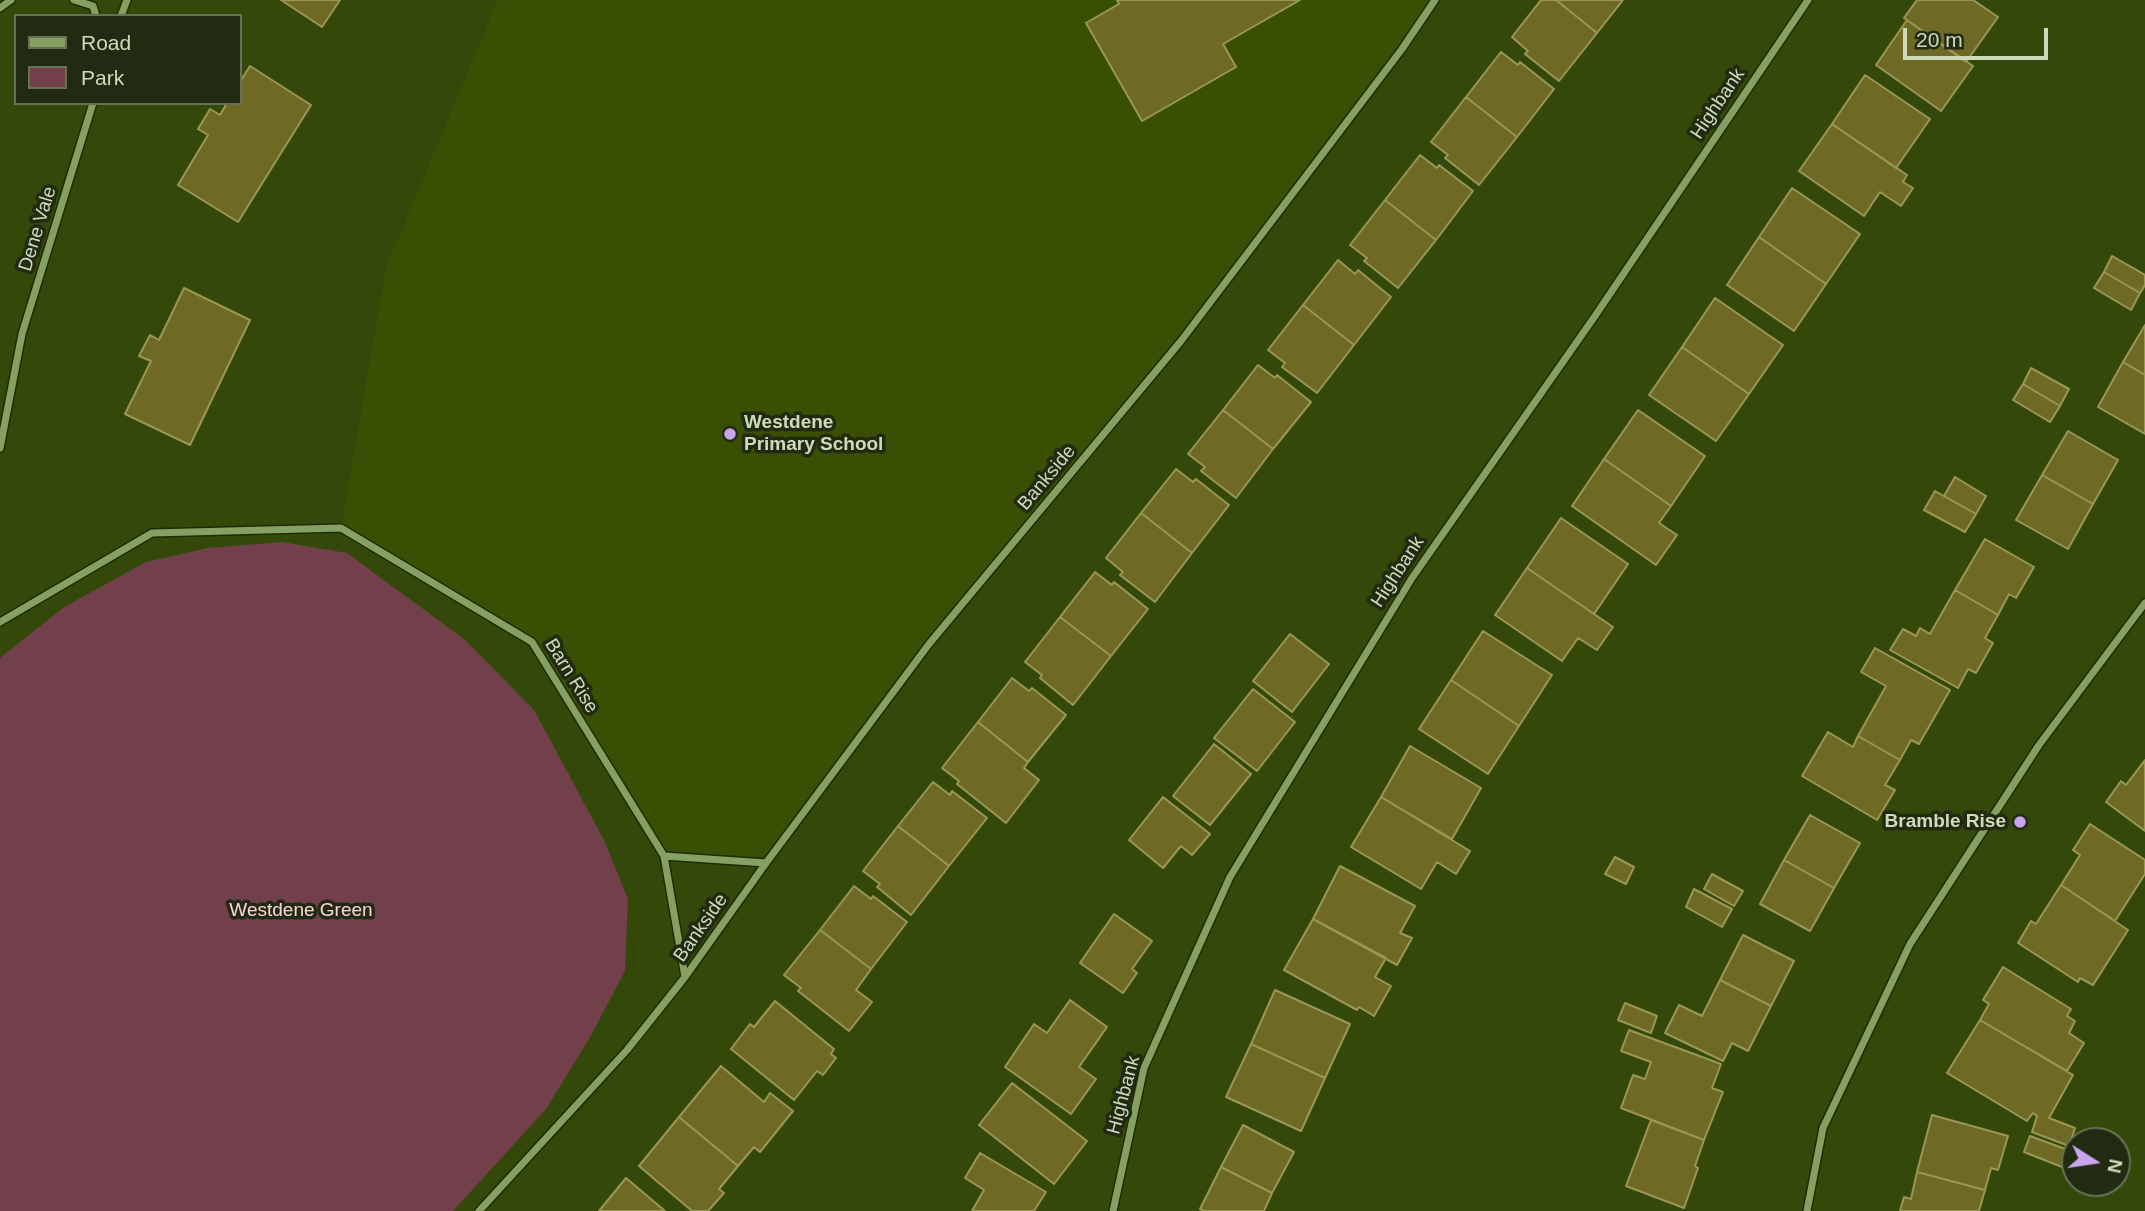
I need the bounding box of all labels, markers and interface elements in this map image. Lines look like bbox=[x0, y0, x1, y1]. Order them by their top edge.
legend bbox=[14, 14, 242, 105]
scale bar bbox=[1907, 14, 2052, 58]
text: 20 m bbox=[1916, 28, 1963, 51]
text: Road bbox=[81, 31, 131, 54]
street label: Highbank bbox=[1686, 64, 1750, 144]
text: Park bbox=[81, 66, 124, 89]
street label: Dene Vale bbox=[14, 184, 62, 274]
place label: Westdene Primary School bbox=[744, 412, 883, 456]
marker: Westdene Primary School bbox=[722, 426, 738, 442]
street label: Bankside bbox=[1013, 441, 1081, 515]
street label: Highbank bbox=[1367, 532, 1429, 612]
street label: Barn Rise bbox=[539, 635, 603, 717]
place label: Bramble Rise bbox=[1885, 811, 2006, 833]
marker: Bramble Rise bbox=[2012, 814, 2028, 830]
street label: Bankside bbox=[669, 889, 733, 967]
park label: Westdene Green bbox=[229, 900, 373, 922]
street label: Highbank bbox=[1103, 1053, 1145, 1137]
north arrow bbox=[2061, 1127, 2131, 1197]
text: N bbox=[2103, 1157, 2127, 1175]

